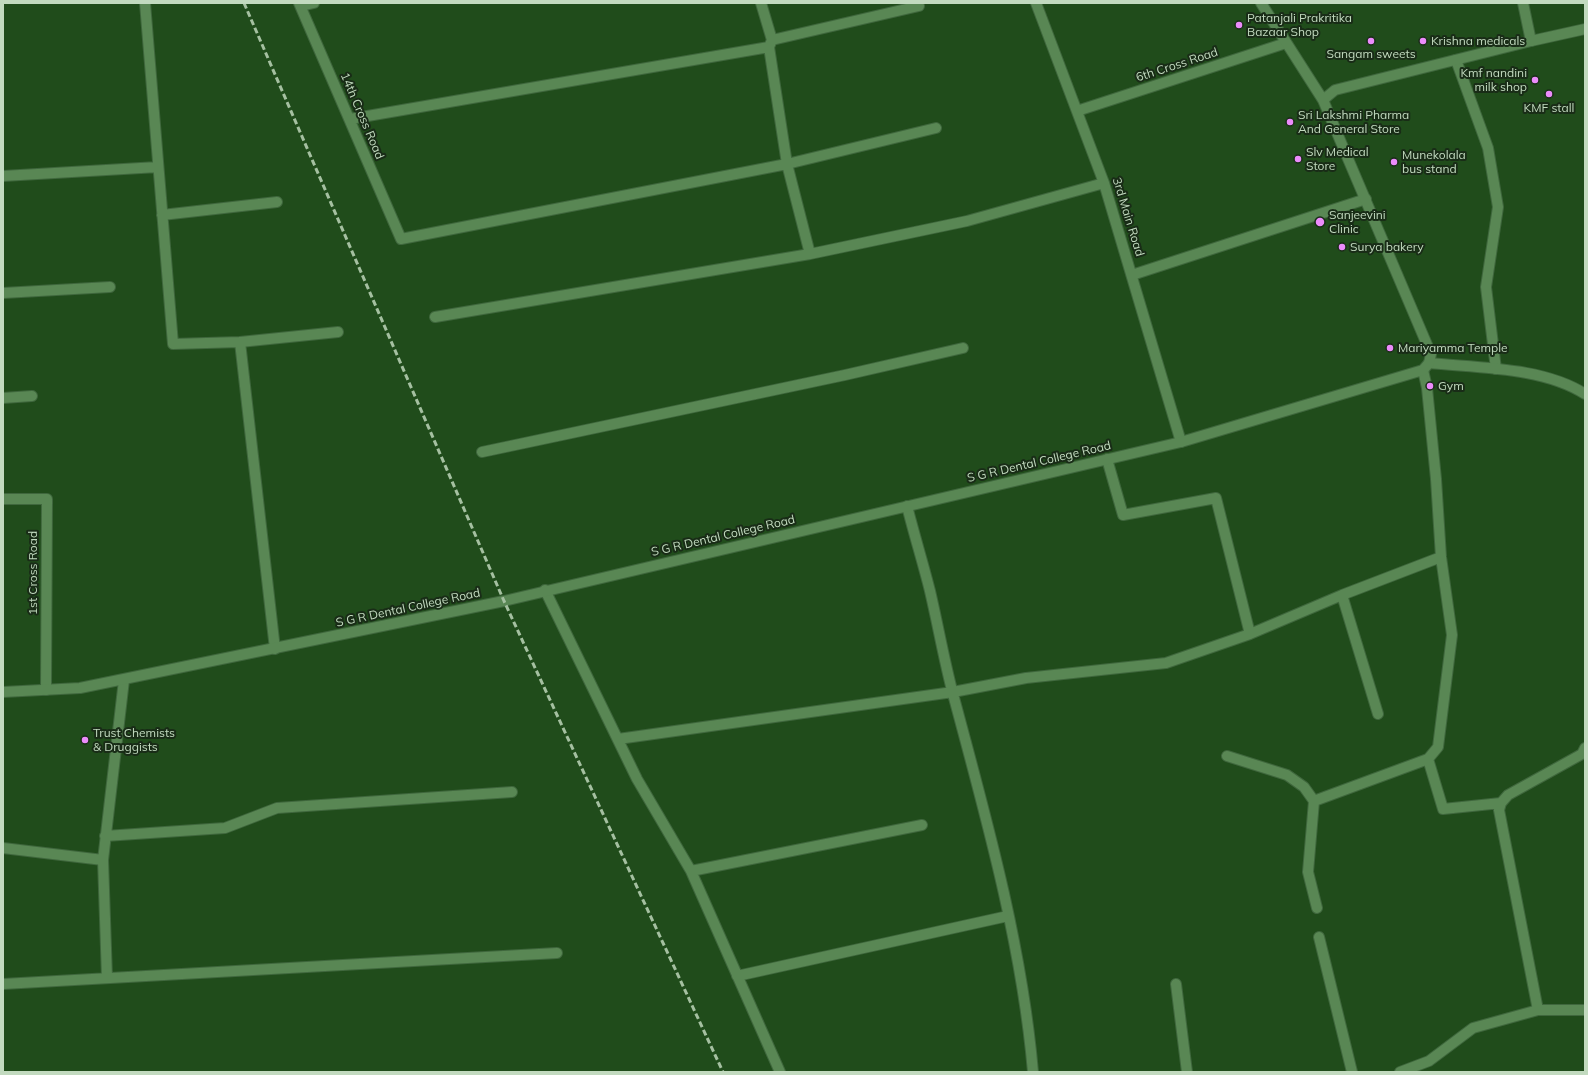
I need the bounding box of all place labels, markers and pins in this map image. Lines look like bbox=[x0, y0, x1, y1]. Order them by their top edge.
place label: Patanjali Prakritika Bazaar Shop bbox=[1247, 11, 1352, 39]
marker: Patanjali Prakritika Bazaar Shop bbox=[1234, 20, 1244, 30]
place label: Krishna medicals bbox=[1431, 34, 1525, 48]
marker: Sangam sweets bbox=[1366, 36, 1376, 46]
marker: Krishna medicals bbox=[1418, 36, 1428, 46]
place label: Sangam sweets bbox=[1326, 47, 1416, 61]
place label: Kmf nandini milk shop bbox=[1460, 66, 1527, 94]
marker: Kmf nandini milk shop bbox=[1530, 75, 1540, 85]
marker: KMF stall bbox=[1544, 89, 1554, 99]
place label: KMF stall bbox=[1524, 101, 1574, 115]
place label: Sri Lakshmi Pharma And General Store bbox=[1298, 108, 1409, 136]
marker: Sri Lakshmi Pharma And General Store bbox=[1285, 117, 1295, 127]
place label: Slv Medical Store bbox=[1306, 145, 1369, 173]
place label: Munekolala bus stand bbox=[1402, 148, 1466, 176]
marker: Slv Medical Store bbox=[1293, 154, 1303, 164]
marker: Munekolala bus stand bbox=[1389, 157, 1399, 167]
place label: Sanjeevini Clinic bbox=[1329, 208, 1386, 236]
marker: Sanjeevini Clinic bbox=[1314, 216, 1326, 228]
place label: Surya bakery bbox=[1350, 240, 1424, 254]
marker: Surya bakery bbox=[1337, 242, 1347, 252]
place label: Mariyamma Temple bbox=[1398, 341, 1508, 355]
marker: Mariyamma Temple bbox=[1385, 343, 1395, 353]
place label: Gym bbox=[1438, 379, 1464, 393]
marker: Gym bbox=[1425, 381, 1435, 391]
place label: Trust Chemists & Druggists bbox=[93, 726, 175, 754]
marker: Trust Chemists & Druggists bbox=[80, 735, 90, 745]

